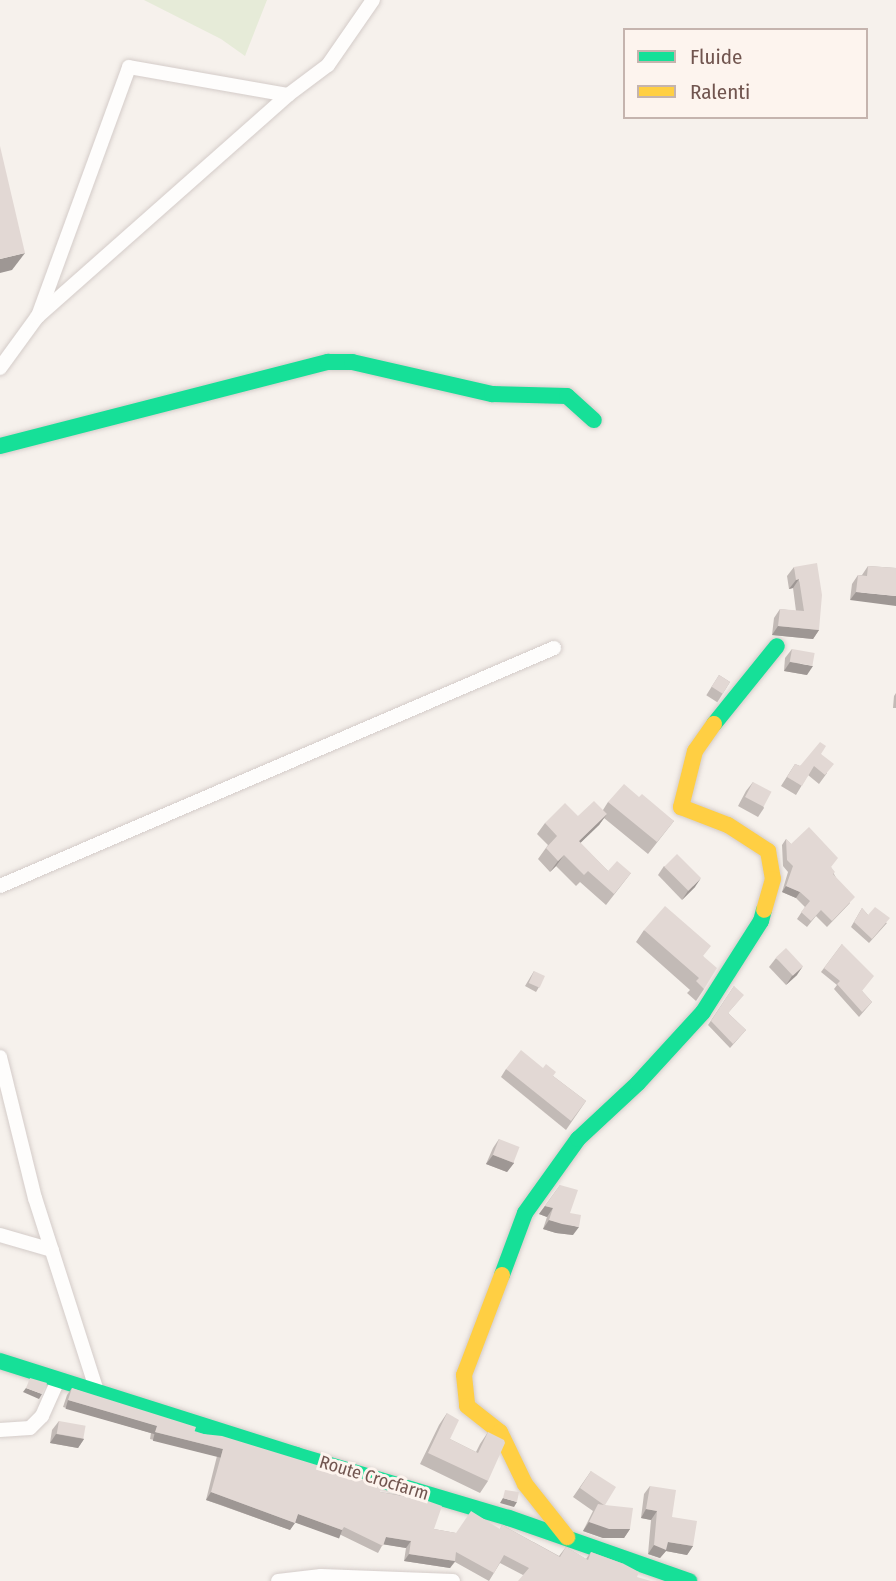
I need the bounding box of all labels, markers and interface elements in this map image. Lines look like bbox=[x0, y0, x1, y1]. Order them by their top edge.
legend bbox=[623, 28, 868, 119]
text: Fluide bbox=[690, 44, 742, 70]
text: Ralenti bbox=[690, 79, 750, 105]
street label: Route Crocfarm bbox=[317, 1451, 431, 1505]

